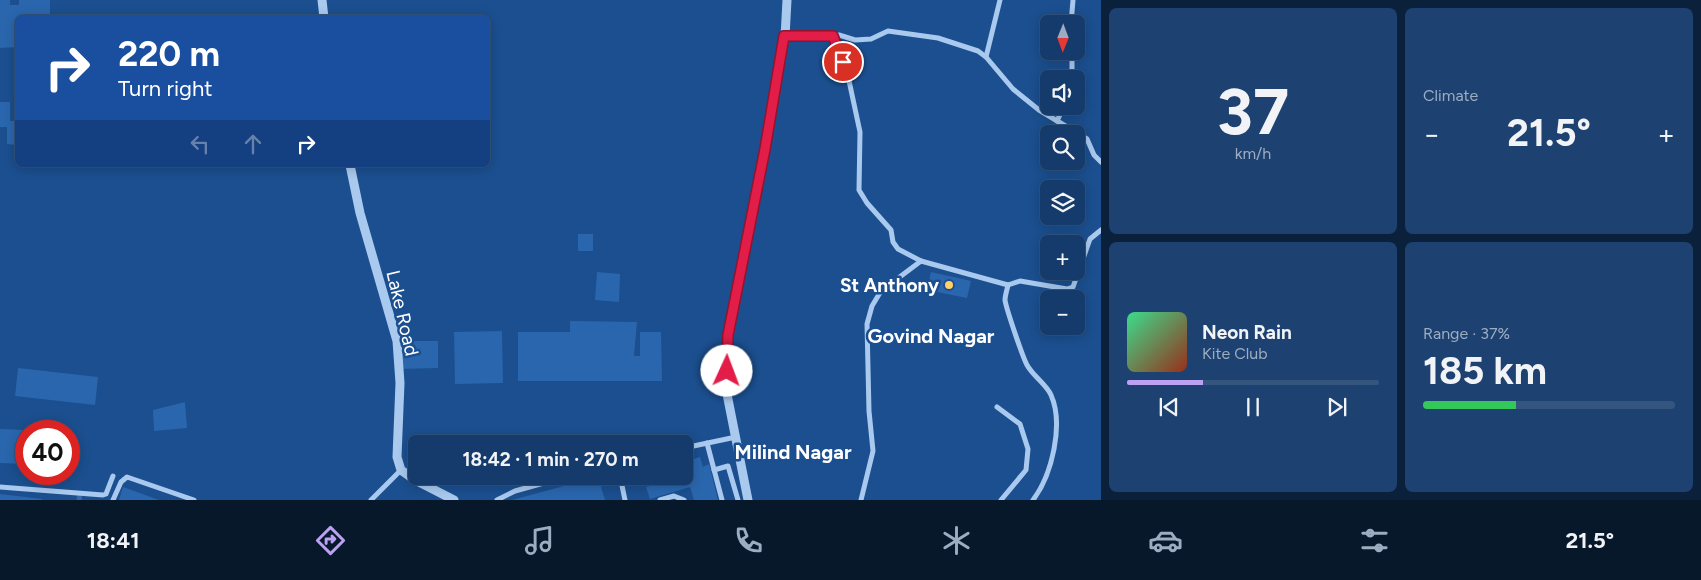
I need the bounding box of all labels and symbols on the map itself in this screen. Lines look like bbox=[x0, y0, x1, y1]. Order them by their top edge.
north arrow bbox=[1040, 15, 1085, 60]
pin bbox=[822, 41, 864, 83]
street label: Lake Road bbox=[381, 268, 424, 358]
place label: St Anthony bbox=[840, 274, 939, 297]
marker: St Anthony bbox=[943, 279, 955, 291]
district label: Govind Nagar bbox=[868, 324, 995, 348]
position arrow bbox=[700, 344, 752, 396]
speed limit sign: 40 bbox=[15, 420, 80, 485]
district label: Milind Nagar bbox=[735, 440, 852, 464]

